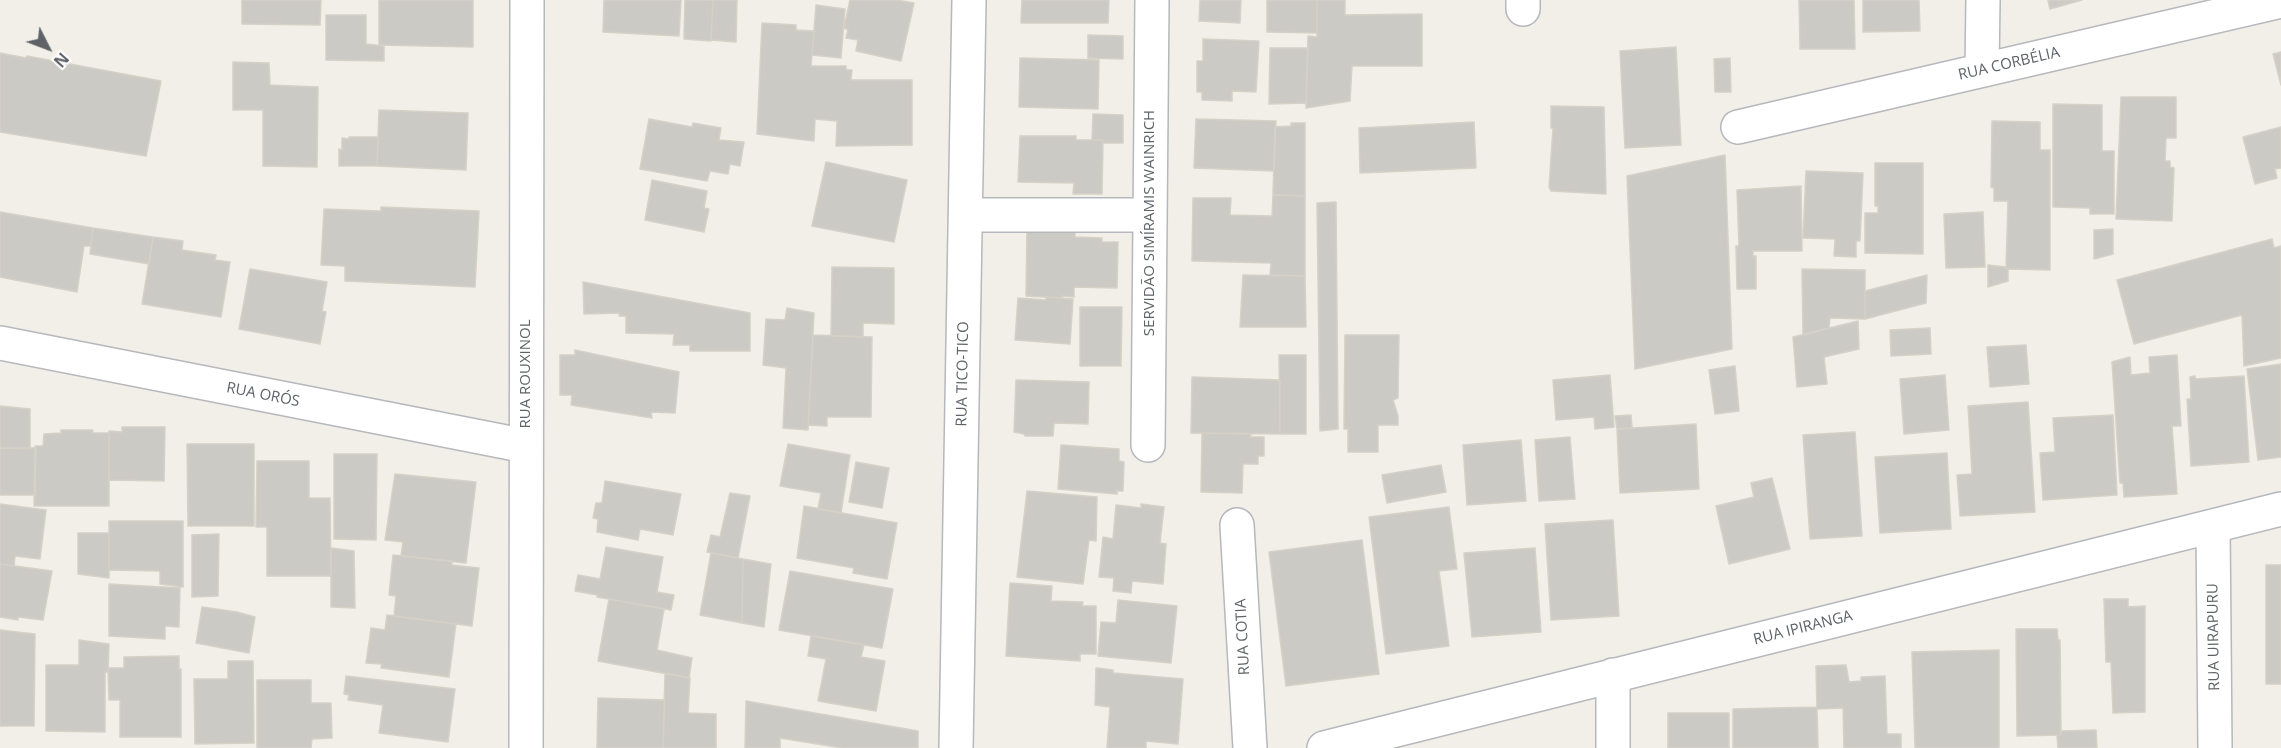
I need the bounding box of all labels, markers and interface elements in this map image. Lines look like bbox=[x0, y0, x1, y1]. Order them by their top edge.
north arrow bbox=[18, 18, 78, 78]
street label: RUA CORBÉLIA bbox=[1957, 44, 2061, 84]
text: N bbox=[49, 48, 74, 72]
street label: SERVIDÃO SIMÍRAMIS WAINRICH bbox=[1141, 110, 1159, 336]
street label: RUA ROUXINOL bbox=[517, 319, 535, 429]
street label: RUA TICO-TICO bbox=[953, 321, 973, 427]
street label: RUA ORÓS bbox=[225, 379, 301, 411]
street label: RUA UIRAPURU bbox=[2204, 583, 2224, 691]
street label: RUA COTIA bbox=[1232, 598, 1254, 676]
street label: RUA IPIRANGA bbox=[1752, 607, 1854, 649]

